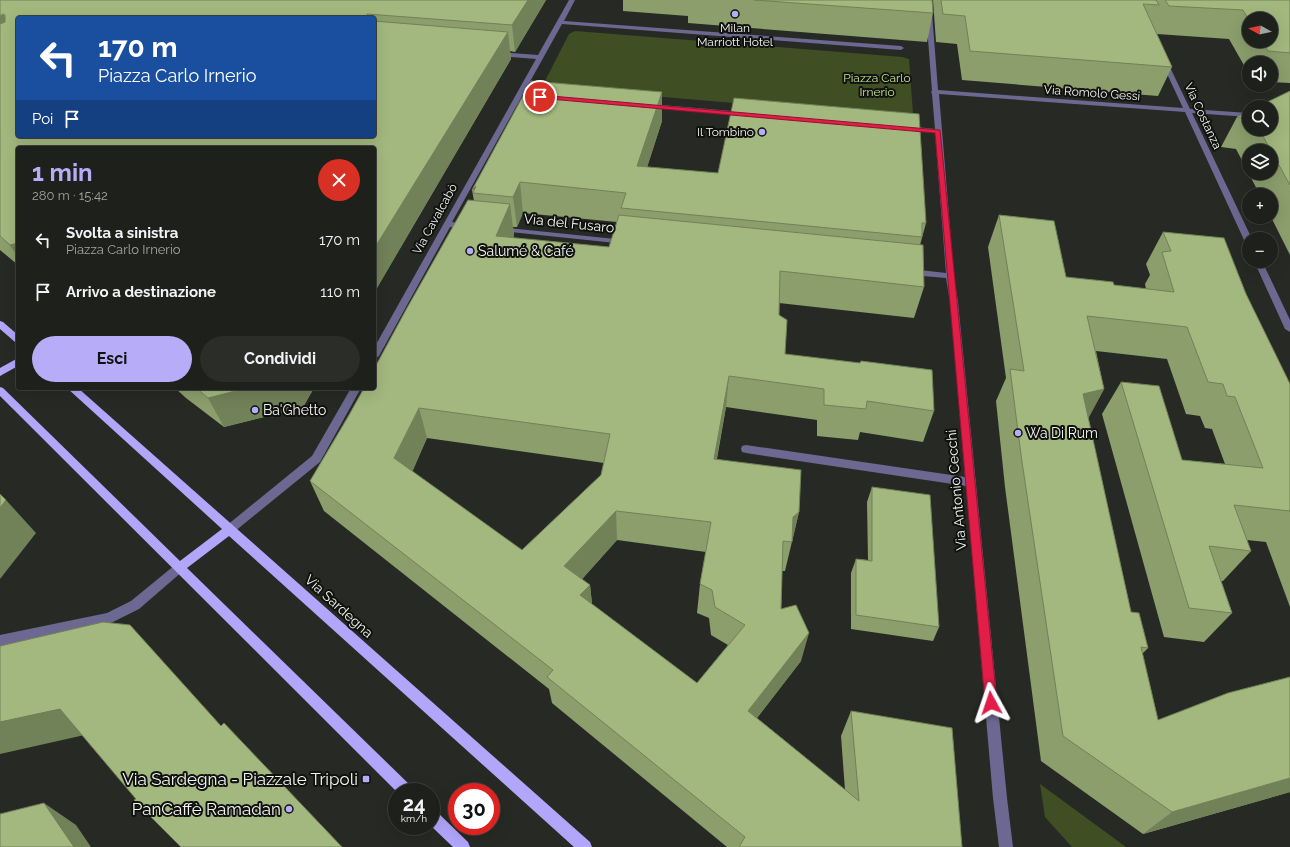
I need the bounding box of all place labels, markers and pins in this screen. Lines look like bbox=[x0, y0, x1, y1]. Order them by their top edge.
marker: Milan Marriott Hotel bbox=[730, 9, 740, 19]
place label: Milan Marriott Hotel bbox=[697, 21, 774, 49]
pin bbox=[523, 80, 557, 114]
place label: Il Tombino bbox=[697, 125, 754, 139]
marker: Il Tombino bbox=[757, 127, 767, 137]
place label: Salumé & Café bbox=[478, 243, 574, 259]
marker: Salumé & Café bbox=[465, 246, 475, 256]
place label: Ba'Ghetto bbox=[263, 402, 326, 418]
marker: Ba'Ghetto bbox=[250, 405, 260, 415]
place label: Wa Di Rum bbox=[1026, 425, 1098, 441]
marker: Wa Di Rum bbox=[1013, 428, 1023, 438]
place label: Via Sardegna - Piazzale Tripoli bbox=[122, 769, 358, 789]
marker: Via Sardegna - Piazzale Tripoli bbox=[361, 774, 371, 784]
place label: PanCaffè Ramadan bbox=[132, 799, 281, 819]
marker: PanCaffè Ramadan bbox=[284, 804, 294, 814]

